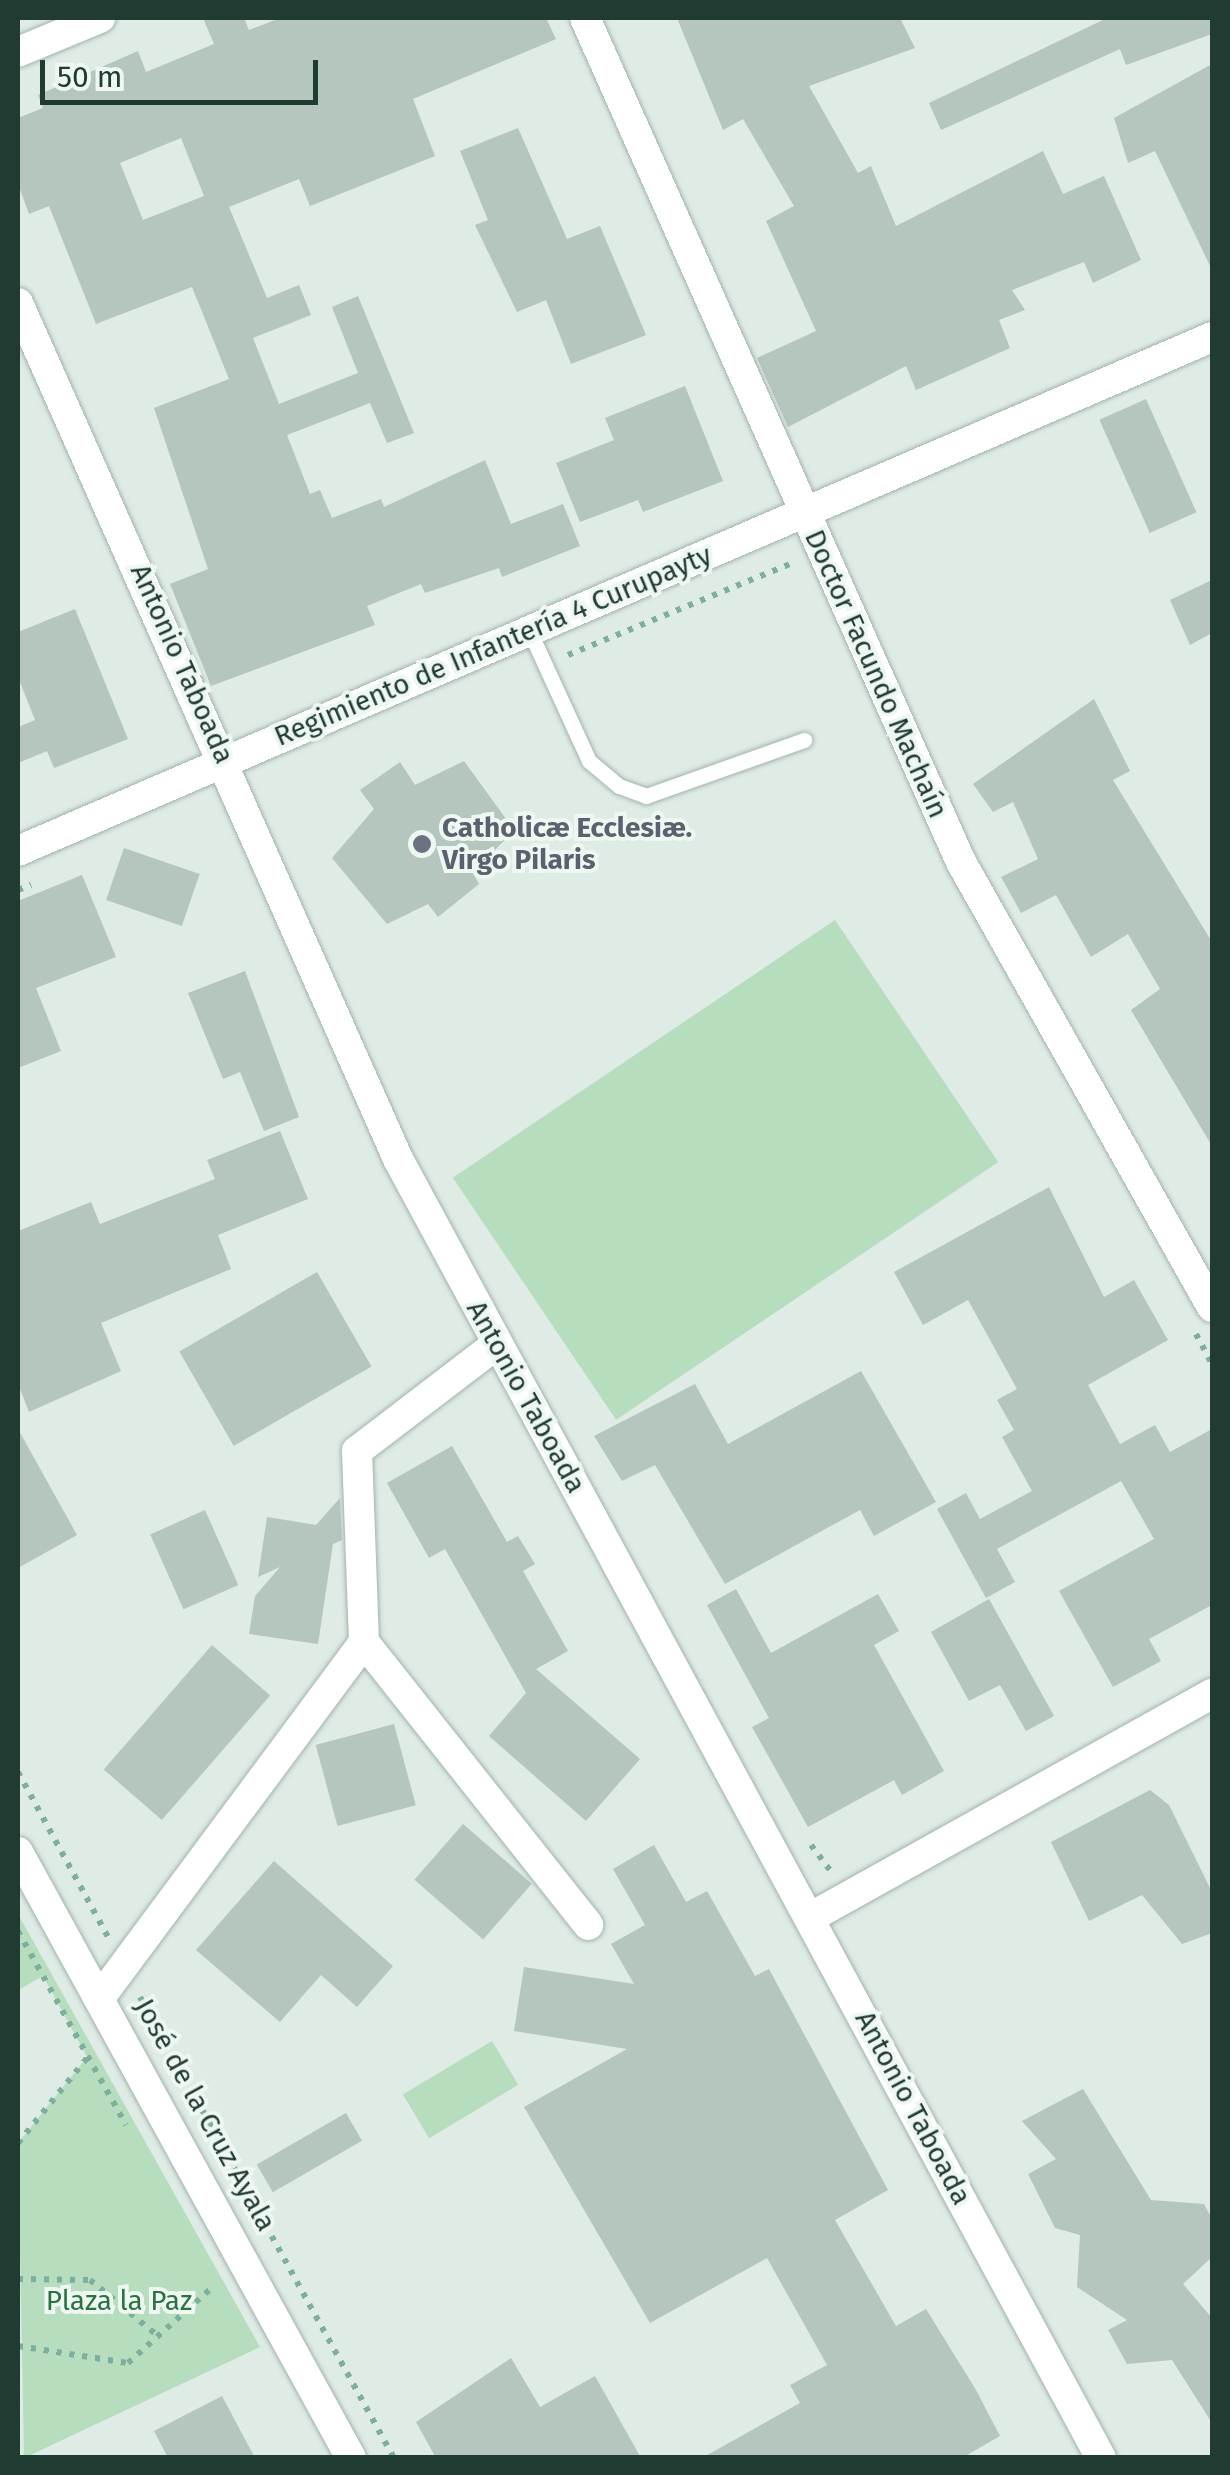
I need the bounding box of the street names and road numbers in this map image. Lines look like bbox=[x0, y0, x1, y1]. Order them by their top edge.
street label: Doctor Facundo Machaín bbox=[797, 525, 955, 823]
street label: Regimiento de Infantería 4 Curupayty bbox=[269, 538, 717, 754]
street label: Antonio Taboada bbox=[123, 559, 241, 769]
street label: Antonio Taboada bbox=[459, 1295, 593, 1499]
street label: José de la Cruz Ayala bbox=[127, 1993, 283, 2237]
street label: Antonio Taboada bbox=[848, 2005, 978, 2211]

